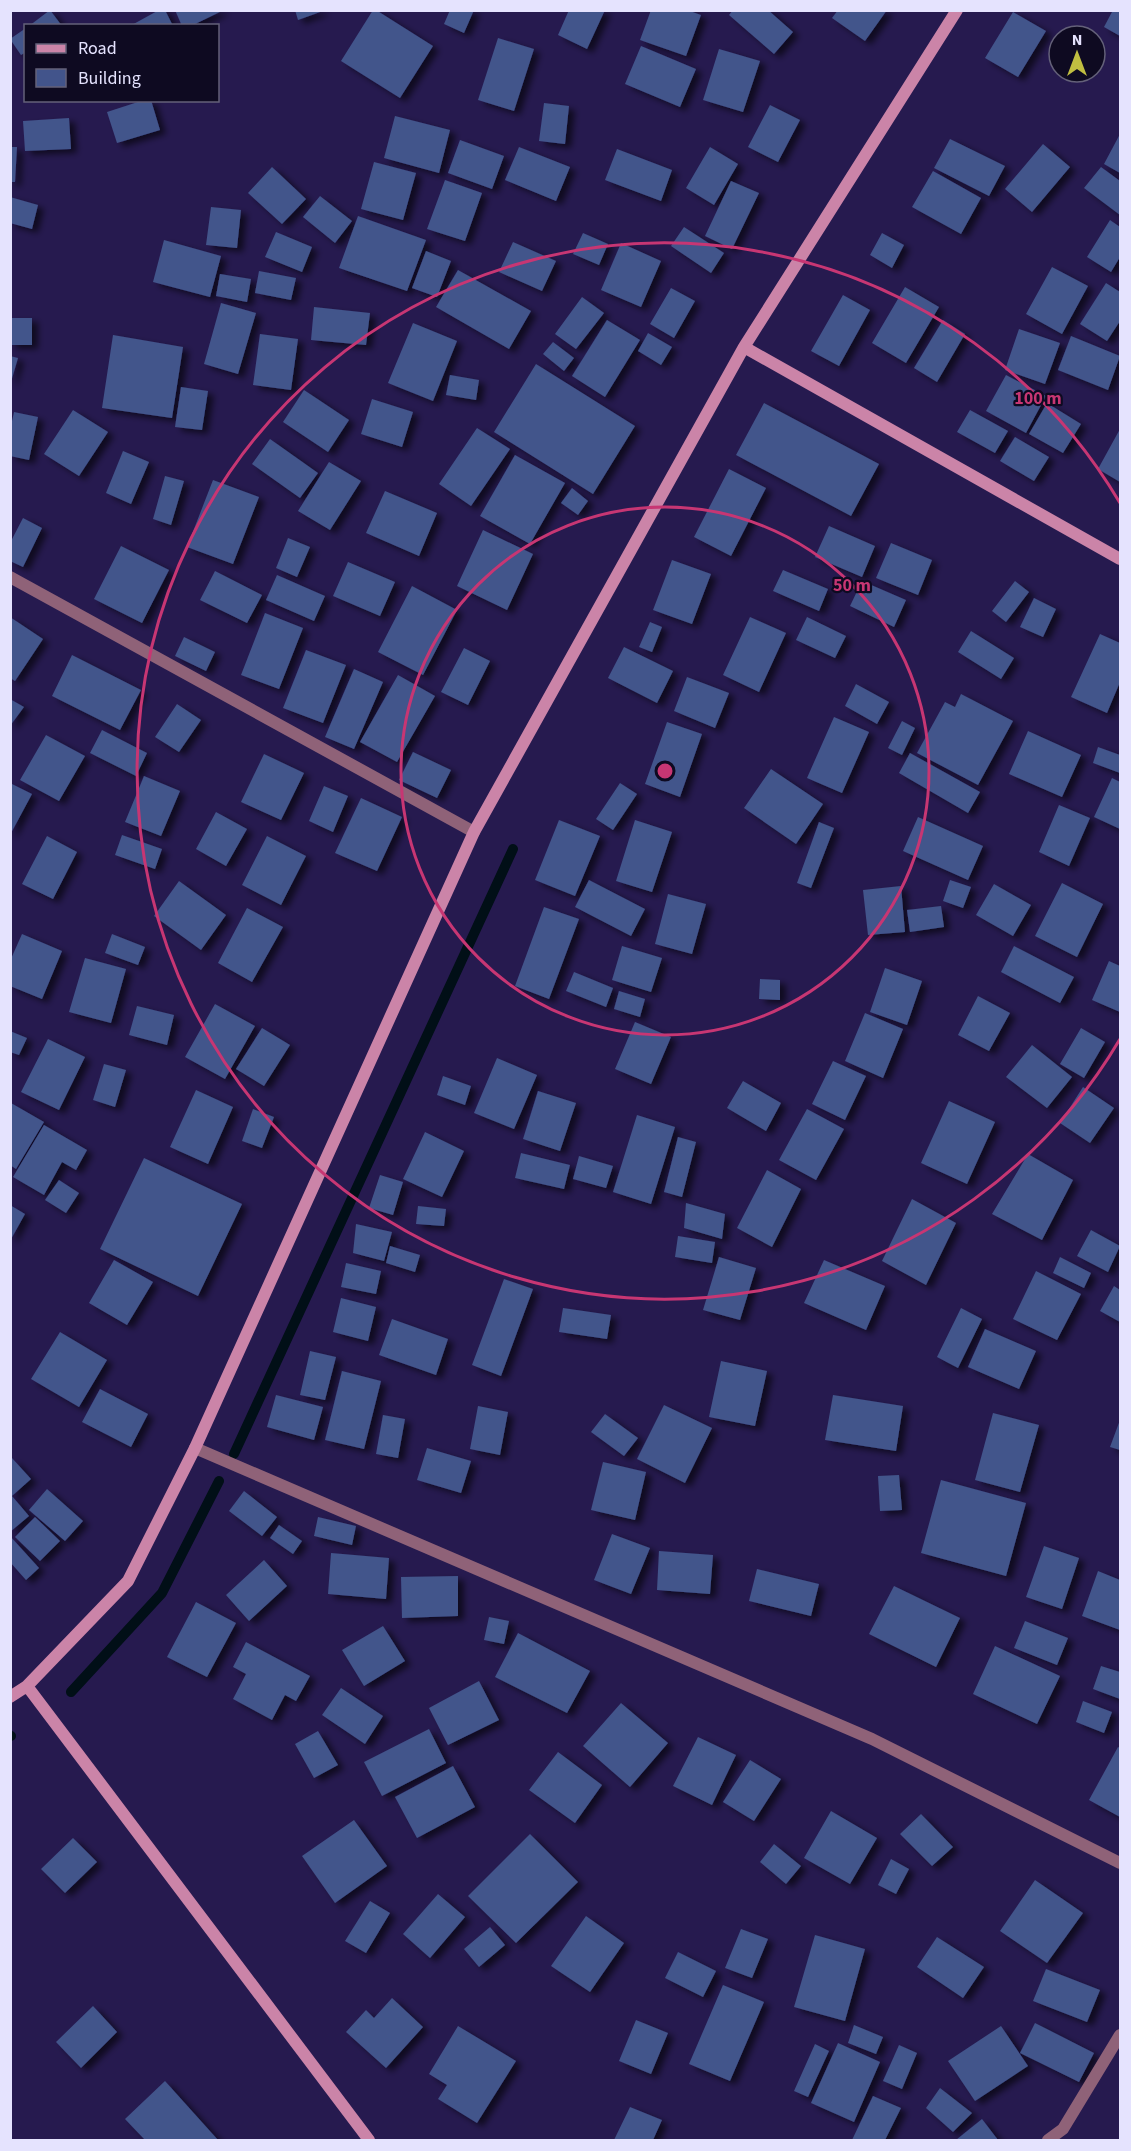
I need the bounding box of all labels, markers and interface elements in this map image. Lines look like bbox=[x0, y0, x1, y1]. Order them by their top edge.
legend bbox=[24, 24, 219, 102]
north arrow bbox=[1047, 24, 1107, 84]
text: N bbox=[1072, 29, 1082, 51]
text: Road bbox=[78, 36, 117, 61]
text: Building bbox=[78, 66, 141, 91]
text: 100 m bbox=[1014, 386, 1062, 411]
text: 50 m bbox=[833, 573, 871, 598]
centre of rings bbox=[655, 761, 675, 781]

